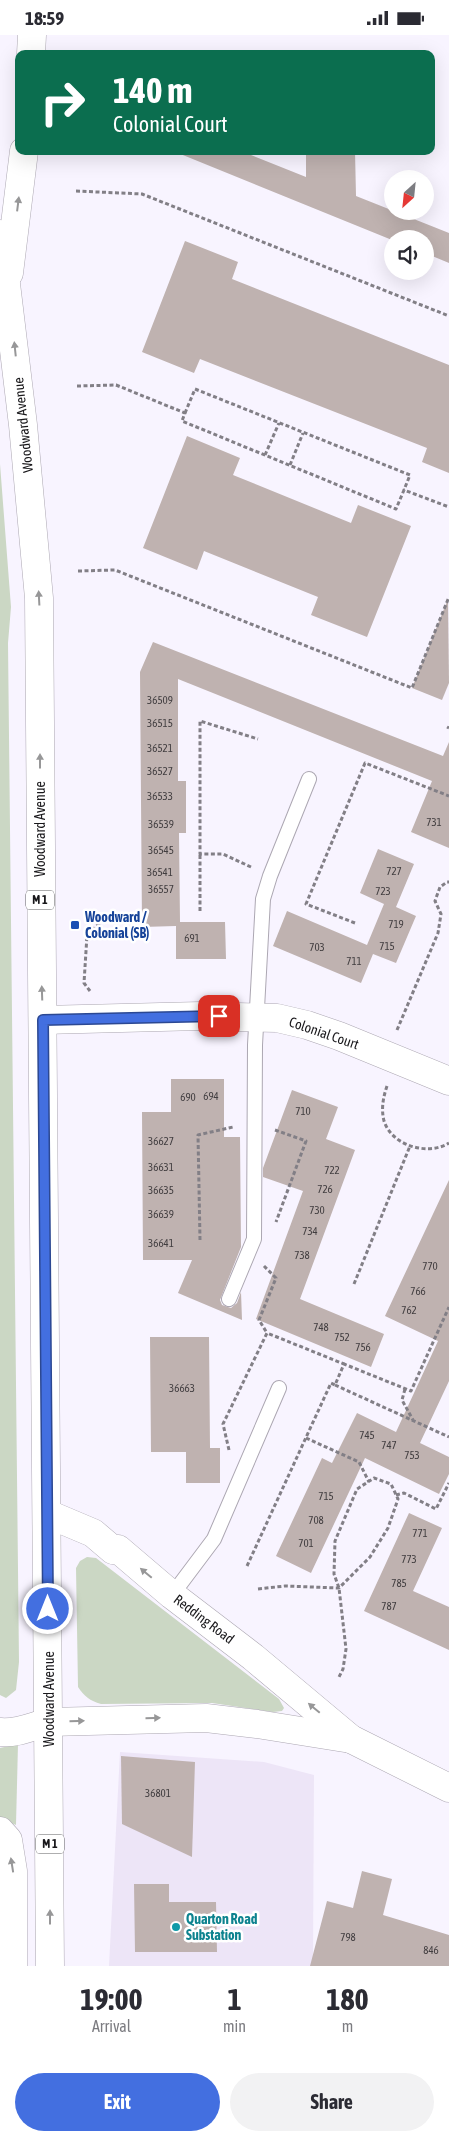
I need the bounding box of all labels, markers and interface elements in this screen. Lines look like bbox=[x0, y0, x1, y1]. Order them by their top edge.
text: 18:59 bbox=[25, 7, 64, 29]
icon: right bbox=[30, 70, 95, 135]
text: 140 m bbox=[113, 70, 192, 110]
text: Colonial Court bbox=[113, 111, 227, 137]
north arrow bbox=[384, 170, 434, 220]
map controls bbox=[384, 170, 434, 280]
one-way arrow bbox=[14, 195, 22, 211]
button: sound bbox=[384, 230, 434, 280]
one-way arrow bbox=[11, 341, 19, 357]
street label: Woodward Avenue bbox=[10, 377, 36, 473]
one-way arrow bbox=[34, 590, 42, 606]
house number: 36509 bbox=[147, 694, 173, 706]
house number: 36515 bbox=[147, 717, 173, 729]
house number: 36521 bbox=[147, 742, 173, 754]
one-way arrow bbox=[36, 752, 44, 768]
house number: 36527 bbox=[147, 765, 173, 777]
street label: Woodward Avenue bbox=[32, 781, 48, 877]
house number: 36533 bbox=[147, 790, 173, 802]
house number: 731 bbox=[426, 816, 442, 828]
house number: 36539 bbox=[148, 818, 174, 830]
house number: 36545 bbox=[148, 844, 174, 856]
house number: 727 bbox=[386, 865, 402, 877]
house number: 36541 bbox=[147, 866, 173, 878]
house number: 36557 bbox=[148, 883, 174, 895]
house number: 723 bbox=[375, 885, 391, 897]
road number: M 1 bbox=[26, 891, 54, 909]
place label: Woodward / Colonial (SB) bbox=[84, 909, 149, 941]
house number: 719 bbox=[388, 918, 404, 930]
marker: Woodward / Colonial (SB) bbox=[69, 919, 81, 931]
house number: 691 bbox=[184, 932, 200, 944]
house number: 715 bbox=[379, 940, 395, 952]
house number: 703 bbox=[309, 941, 325, 953]
house number: 711 bbox=[346, 955, 362, 967]
one-way arrow bbox=[38, 985, 46, 1001]
pin bbox=[198, 995, 240, 1037]
icon: arrive bbox=[205, 1002, 233, 1030]
street label: Colonial Court bbox=[287, 1014, 361, 1052]
house number: 694 bbox=[203, 1090, 219, 1102]
house number: 690 bbox=[180, 1091, 196, 1103]
house number: 710 bbox=[295, 1105, 311, 1117]
house number: 36627 bbox=[148, 1135, 174, 1147]
house number: 36631 bbox=[148, 1161, 174, 1173]
house number: 722 bbox=[324, 1164, 340, 1176]
house number: 726 bbox=[317, 1183, 333, 1195]
house number: 36635 bbox=[148, 1184, 174, 1196]
house number: 730 bbox=[309, 1204, 325, 1216]
house number: 36639 bbox=[148, 1208, 174, 1220]
house number: 734 bbox=[302, 1225, 318, 1237]
house number: 36641 bbox=[148, 1237, 174, 1249]
house number: 738 bbox=[294, 1249, 310, 1261]
house number: 770 bbox=[422, 1260, 438, 1272]
house number: 766 bbox=[410, 1285, 426, 1297]
house number: 762 bbox=[401, 1304, 417, 1316]
house number: 748 bbox=[313, 1321, 329, 1333]
house number: 752 bbox=[334, 1331, 350, 1343]
house number: 756 bbox=[355, 1341, 371, 1353]
house number: 36663 bbox=[169, 1382, 195, 1394]
house number: 745 bbox=[359, 1429, 375, 1441]
house number: 747 bbox=[381, 1439, 397, 1451]
house number: 753 bbox=[404, 1449, 420, 1461]
house number: 715 bbox=[318, 1490, 334, 1502]
house number: 708 bbox=[308, 1514, 324, 1526]
house number: 771 bbox=[412, 1527, 428, 1539]
house number: 701 bbox=[298, 1537, 314, 1549]
house number: 773 bbox=[401, 1553, 417, 1565]
one-way arrow bbox=[140, 1568, 153, 1579]
house number: 785 bbox=[391, 1577, 407, 1589]
position arrow bbox=[21, 1582, 73, 1634]
street label: Redding Road bbox=[171, 1591, 237, 1647]
house number: 787 bbox=[381, 1600, 397, 1612]
street label: Woodward Avenue bbox=[41, 1651, 57, 1747]
one-way arrow bbox=[307, 1702, 320, 1713]
one-way arrow bbox=[145, 1714, 161, 1722]
one-way arrow bbox=[69, 1717, 85, 1725]
house number: 36801 bbox=[145, 1787, 171, 1799]
road number: M 1 bbox=[36, 1835, 64, 1853]
one-way arrow bbox=[8, 1857, 16, 1873]
one-way arrow bbox=[46, 1909, 54, 1925]
place label: Quarton Road Substation bbox=[186, 1911, 258, 1943]
marker: Quarton Road Substation bbox=[170, 1921, 182, 1933]
house number: 798 bbox=[340, 1931, 356, 1943]
house number: 846 bbox=[423, 1944, 439, 1956]
text: 19:00 bbox=[80, 1982, 143, 2016]
text: 1 bbox=[227, 1982, 242, 2016]
text: 180 bbox=[326, 1982, 369, 2016]
text: Arrival bbox=[92, 2017, 131, 2035]
text: min bbox=[223, 2017, 246, 2035]
text: m bbox=[342, 2017, 353, 2035]
button: Exit bbox=[15, 2073, 220, 2131]
button: Share bbox=[230, 2073, 434, 2131]

